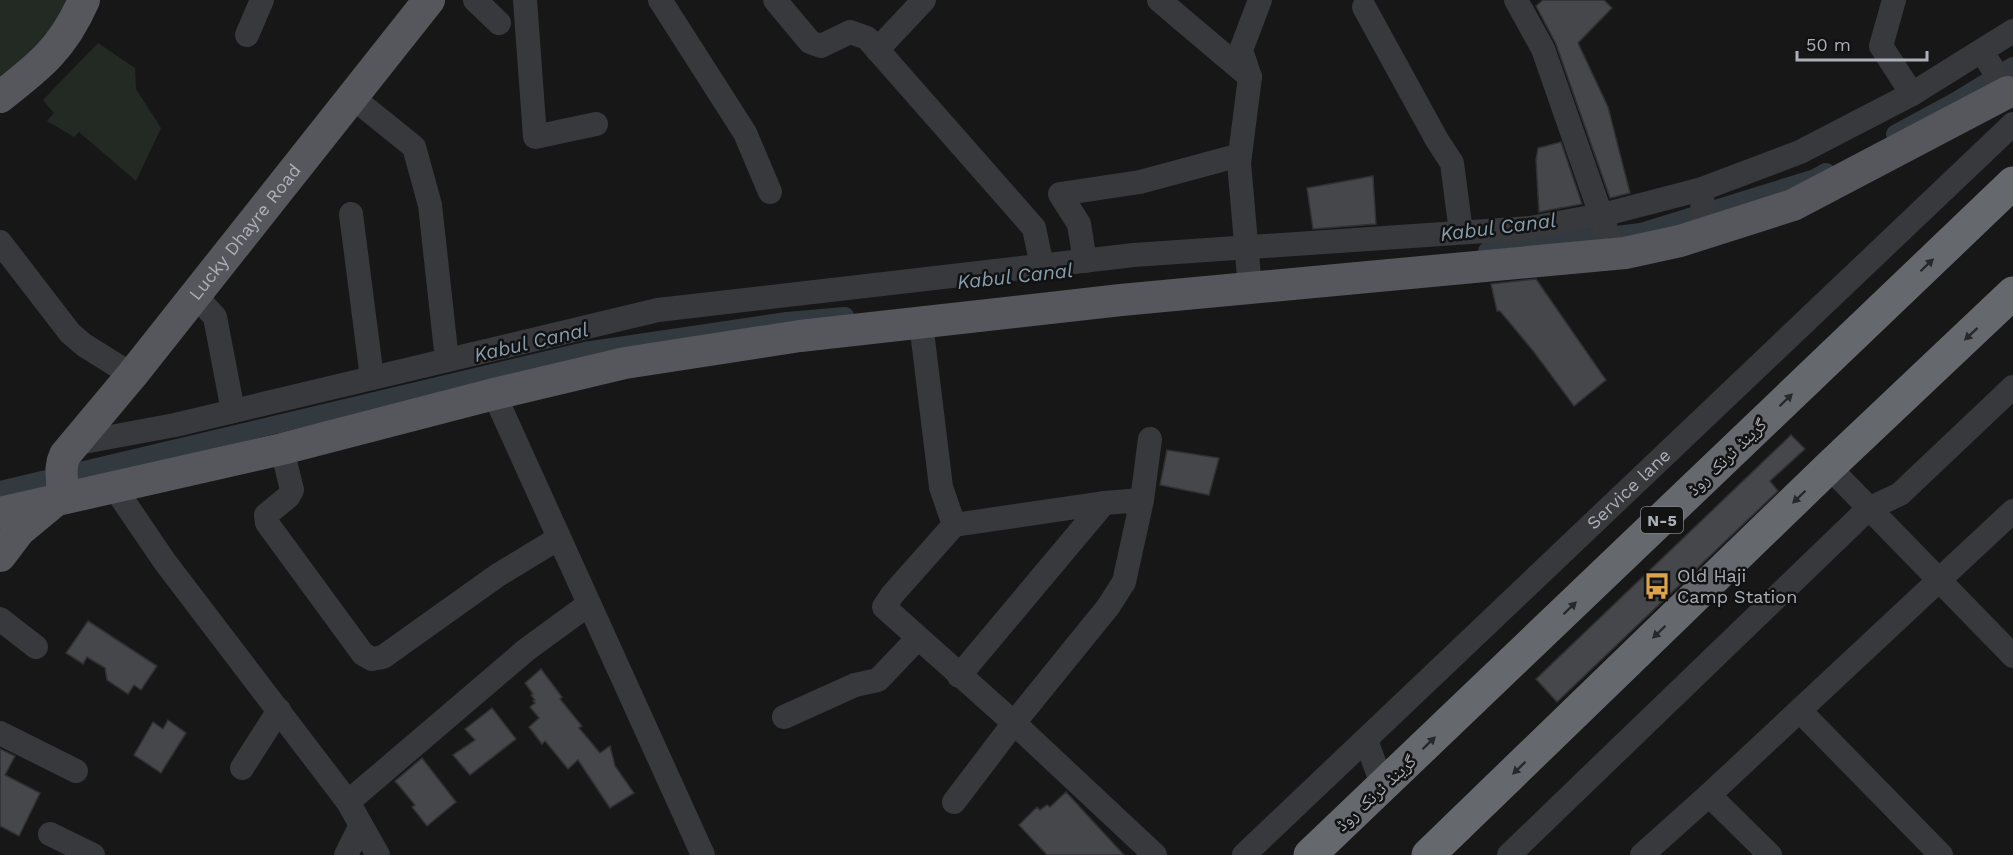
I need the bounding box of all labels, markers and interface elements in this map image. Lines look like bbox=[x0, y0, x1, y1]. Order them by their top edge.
scale bar bbox=[1797, 24, 1928, 62]
text: 50 m bbox=[1806, 34, 1851, 55]
street label: Lucky Dhayre Road bbox=[184, 160, 305, 304]
water label: Kabul Canal bbox=[1439, 208, 1557, 246]
water label: Kabul Canal bbox=[956, 258, 1074, 294]
one-way arrow bbox=[1920, 259, 1934, 273]
water label: Kabul Canal bbox=[472, 317, 590, 367]
one-way arrow bbox=[1964, 326, 1978, 340]
one-way arrow bbox=[1779, 394, 1793, 408]
street label: گرینڈ ٹرنک روڈ bbox=[1683, 413, 1771, 500]
street label: Service lane bbox=[1582, 444, 1675, 533]
one-way arrow bbox=[1791, 490, 1806, 504]
road number: N-5 bbox=[1641, 507, 1683, 533]
place label: Old Haji Camp Station bbox=[1677, 565, 1797, 607]
bus stop icon: Old Haji Camp Station bbox=[1642, 571, 1672, 601]
one-way arrow bbox=[1562, 602, 1577, 615]
one-way arrow bbox=[1652, 625, 1666, 639]
one-way arrow bbox=[1422, 736, 1437, 750]
street label: گرینڈ ٹرنک روڈ bbox=[1331, 750, 1421, 835]
one-way arrow bbox=[1511, 761, 1526, 775]

